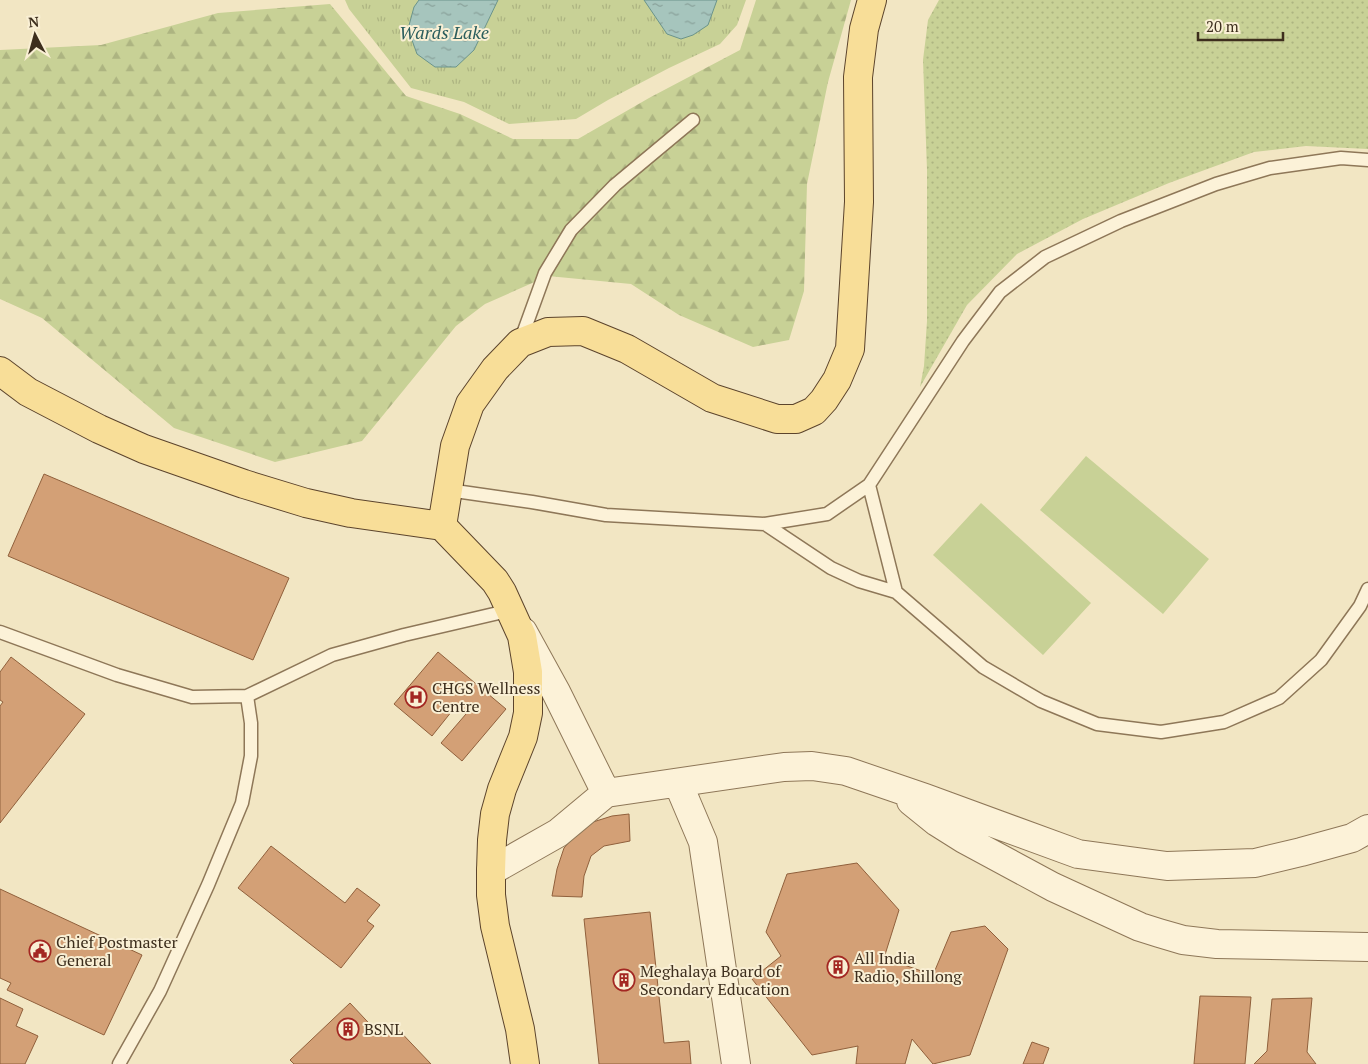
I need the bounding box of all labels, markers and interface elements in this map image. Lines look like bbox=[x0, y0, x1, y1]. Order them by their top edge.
north arrow bbox=[10, 10, 60, 60]
scale bar bbox=[1198, 10, 1283, 42]
text: N bbox=[27, 12, 40, 32]
text: 20 m bbox=[1206, 16, 1239, 36]
water label: Wards Lake bbox=[399, 20, 489, 44]
place label: CHGS Wellness Centre bbox=[432, 677, 540, 717]
hospital icon: CHGS Wellness Centre bbox=[404, 685, 428, 709]
place label: Chief Postmaster General bbox=[56, 931, 178, 971]
public building icon: Chief Postmaster General bbox=[28, 939, 52, 963]
place label: All India Radio, Shillong bbox=[854, 947, 962, 987]
building icon: All India Radio, Shillong bbox=[826, 955, 850, 979]
place label: Meghalaya Board of Secondary Education bbox=[640, 960, 790, 1000]
building icon: Meghalaya Board of Secondary Education bbox=[612, 968, 636, 992]
building icon: BSNL bbox=[336, 1017, 360, 1041]
place label: BSNL bbox=[364, 1018, 403, 1040]

